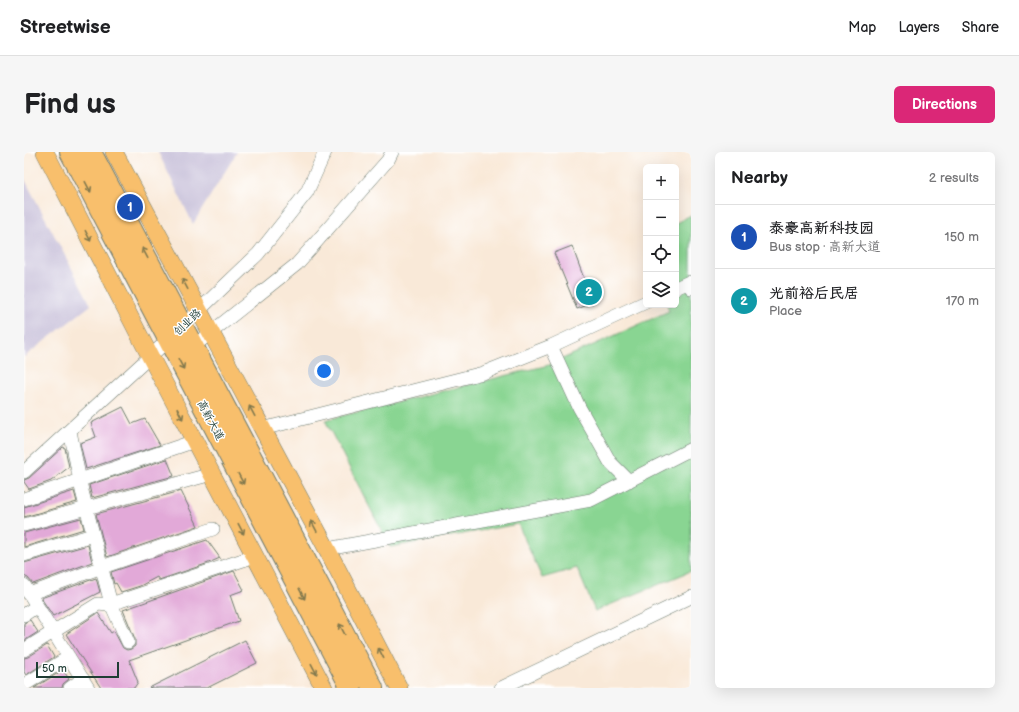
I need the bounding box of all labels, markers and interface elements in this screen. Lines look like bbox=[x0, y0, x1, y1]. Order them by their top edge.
text: Streetwise bbox=[20, 16, 111, 39]
text: Map bbox=[848, 19, 876, 36]
text: Layers bbox=[898, 19, 940, 36]
text: Share bbox=[962, 19, 999, 36]
button: Directions bbox=[894, 86, 995, 123]
text: Find us bbox=[24, 88, 116, 121]
map controls bbox=[643, 164, 679, 308]
button: + bbox=[643, 164, 679, 200]
text: Nearby bbox=[731, 168, 788, 188]
text: 2 results bbox=[929, 170, 979, 186]
one-way arrow bbox=[85, 180, 92, 192]
pin: 1 bbox=[117, 192, 143, 222]
button: − bbox=[643, 200, 679, 236]
text: 泰豪高新科技园 bbox=[769, 219, 874, 238]
text: 1 bbox=[741, 229, 747, 245]
text: 150 m bbox=[945, 229, 979, 245]
one-way arrow bbox=[85, 230, 93, 242]
button: locate bbox=[643, 236, 679, 272]
text: Bus stop · 高新大道 bbox=[769, 239, 881, 255]
one-way arrow bbox=[140, 247, 148, 259]
button: layers bbox=[643, 272, 679, 308]
pin: 2 bbox=[576, 277, 602, 307]
one-way arrow bbox=[180, 278, 188, 290]
text: 光前裕后民居 bbox=[769, 284, 859, 303]
text: 2 bbox=[740, 293, 748, 309]
text: 170 m bbox=[946, 293, 979, 309]
text: Place bbox=[769, 303, 802, 319]
street label: 创业路 bbox=[171, 306, 204, 338]
one-way arrow bbox=[178, 357, 185, 369]
your location bbox=[314, 361, 334, 381]
street label: 高新大道 bbox=[194, 398, 227, 443]
one-way arrow bbox=[248, 406, 256, 418]
one-way arrow bbox=[177, 408, 185, 420]
one-way arrow bbox=[238, 472, 246, 484]
one-way arrow bbox=[310, 520, 318, 532]
one-way arrow bbox=[238, 523, 245, 535]
one-way arrow bbox=[299, 587, 306, 599]
one-way arrow bbox=[337, 623, 345, 635]
one-way arrow bbox=[377, 648, 384, 660]
scale bar bbox=[36, 660, 119, 679]
text: 50 m bbox=[42, 662, 67, 675]
one-way arrow bbox=[311, 663, 319, 675]

